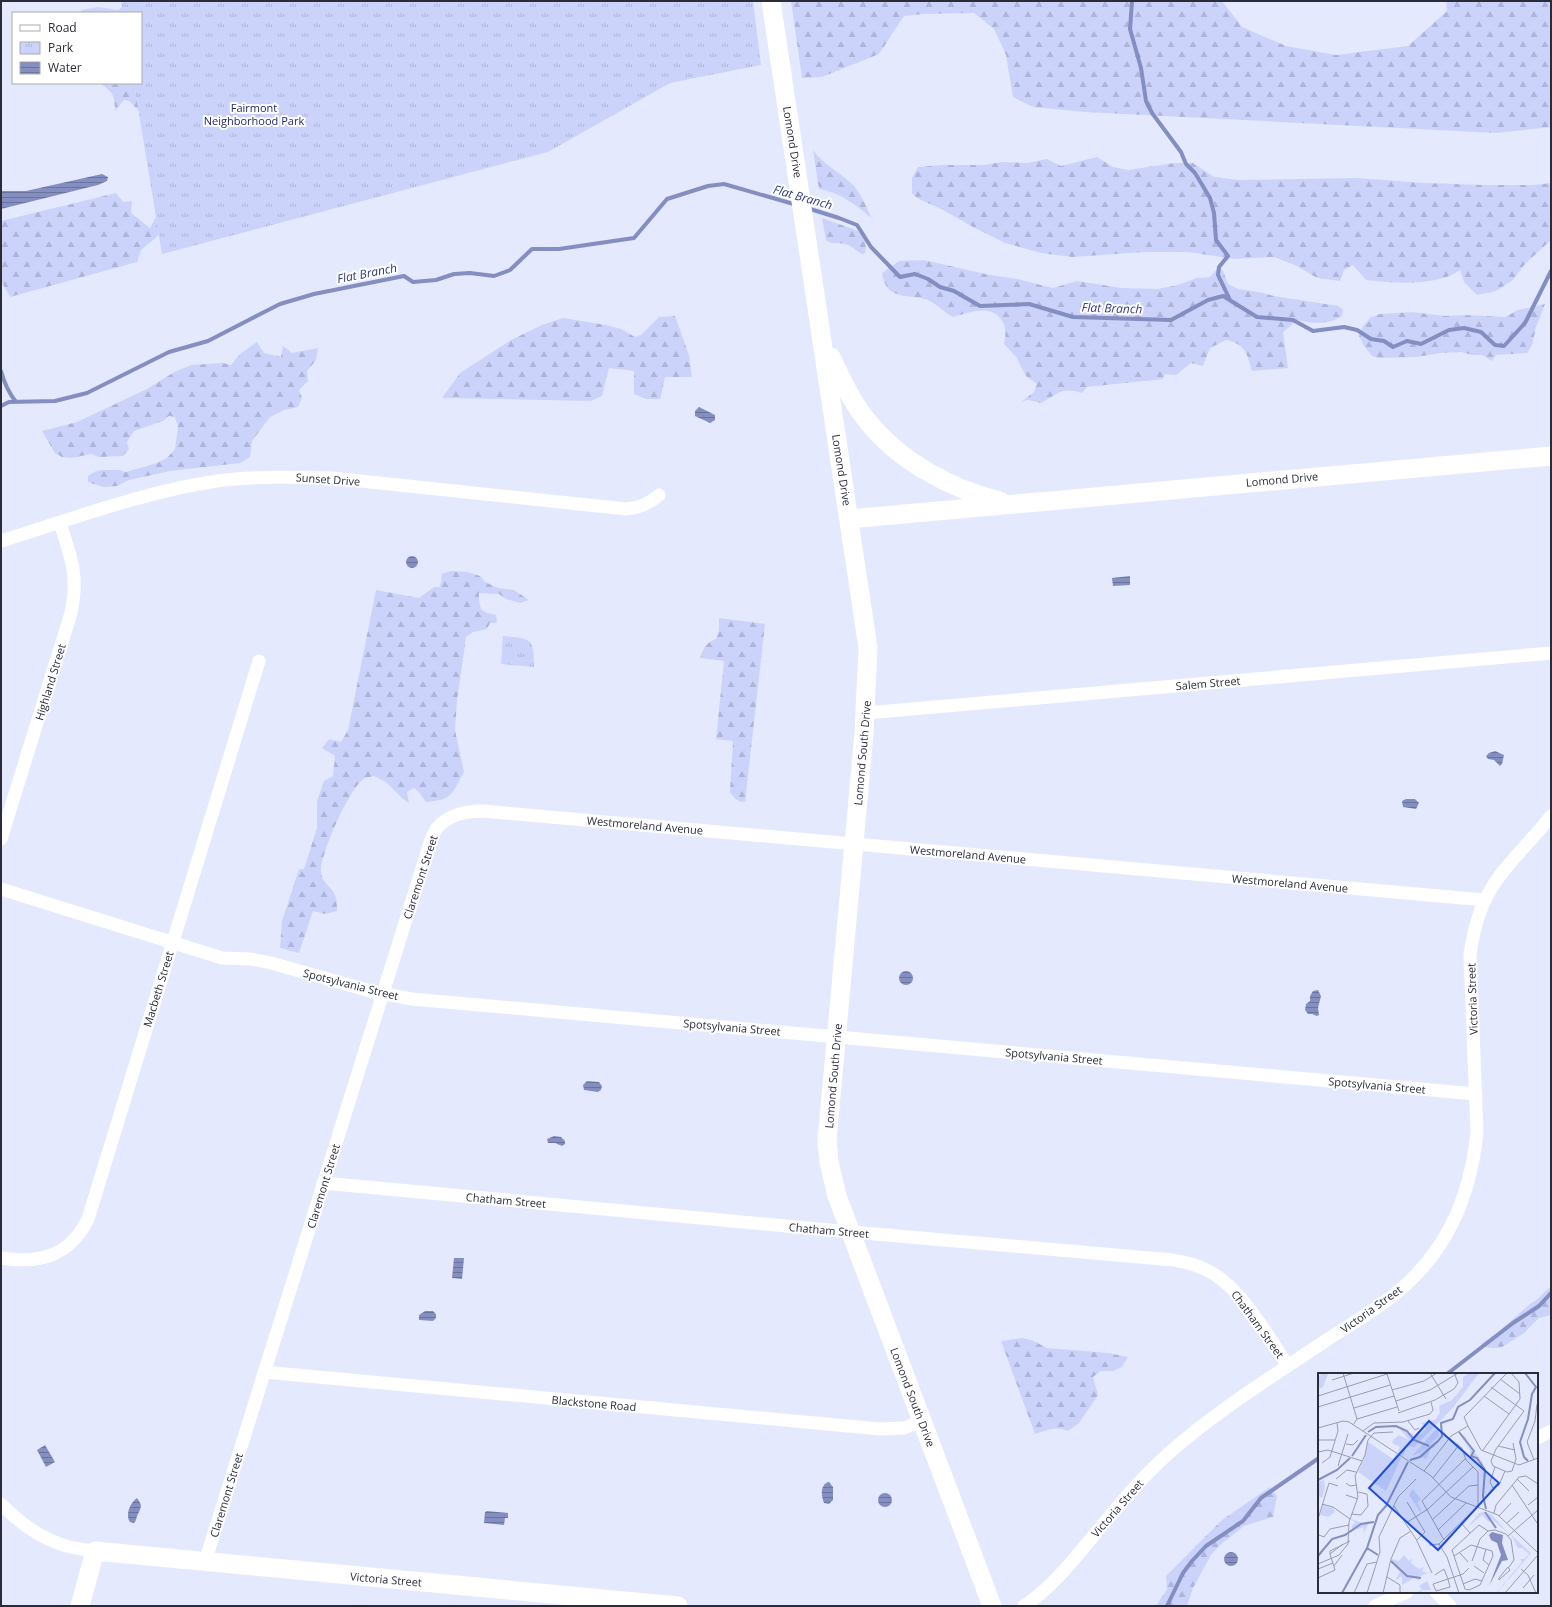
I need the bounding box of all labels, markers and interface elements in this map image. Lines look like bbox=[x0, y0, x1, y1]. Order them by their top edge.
legend bbox=[12, 12, 142, 84]
text: Road bbox=[48, 19, 77, 36]
text: Park bbox=[48, 39, 74, 56]
text: Water bbox=[48, 59, 82, 76]
park label: Fairmont Neighborhood Park bbox=[204, 100, 304, 128]
street label: Lomond Drive bbox=[780, 105, 806, 179]
water label: Flat Branch bbox=[772, 180, 835, 214]
water label: Flat Branch bbox=[336, 259, 398, 287]
water label: Flat Branch bbox=[1081, 298, 1143, 318]
street label: Lomond Drive bbox=[829, 433, 855, 507]
street label: Lomond Drive bbox=[1245, 468, 1319, 490]
street label: Sunset Drive bbox=[295, 469, 361, 489]
street label: Highland Street bbox=[31, 642, 69, 722]
street label: Salem Street bbox=[1175, 673, 1241, 693]
street label: Lomond South Drive bbox=[850, 700, 874, 806]
street label: Westmoreland Avenue bbox=[586, 812, 704, 838]
street label: Claremont Street bbox=[399, 833, 441, 921]
street label: Westmoreland Avenue bbox=[909, 841, 1027, 867]
street label: Westmoreland Avenue bbox=[1231, 870, 1349, 896]
street label: Macbeth Street bbox=[139, 949, 177, 1029]
street label: Victoria Street bbox=[1463, 963, 1481, 1035]
street label: Spotsylvania Street bbox=[302, 965, 400, 1003]
street label: Spotsylvania Street bbox=[683, 1015, 781, 1039]
street label: Lomond South Drive bbox=[821, 1023, 845, 1129]
street label: Spotsylvania Street bbox=[1005, 1044, 1103, 1068]
street label: Spotsylvania Street bbox=[1328, 1073, 1426, 1097]
street label: Claremont Street bbox=[303, 1142, 343, 1230]
street label: Chatham Street bbox=[465, 1189, 547, 1211]
street label: Chatham Street bbox=[788, 1219, 870, 1241]
street label: Victoria Street bbox=[1337, 1282, 1405, 1336]
street label: Chatham Street bbox=[1228, 1287, 1288, 1361]
street label: Lomond South Drive bbox=[887, 1345, 939, 1449]
inset map bbox=[1318, 1373, 1538, 1593]
street label: Blackstone Road bbox=[551, 1392, 637, 1414]
street label: Claremont Street bbox=[206, 1451, 246, 1539]
street label: Victoria Street bbox=[1088, 1476, 1146, 1540]
street label: Victoria Street bbox=[349, 1568, 423, 1590]

